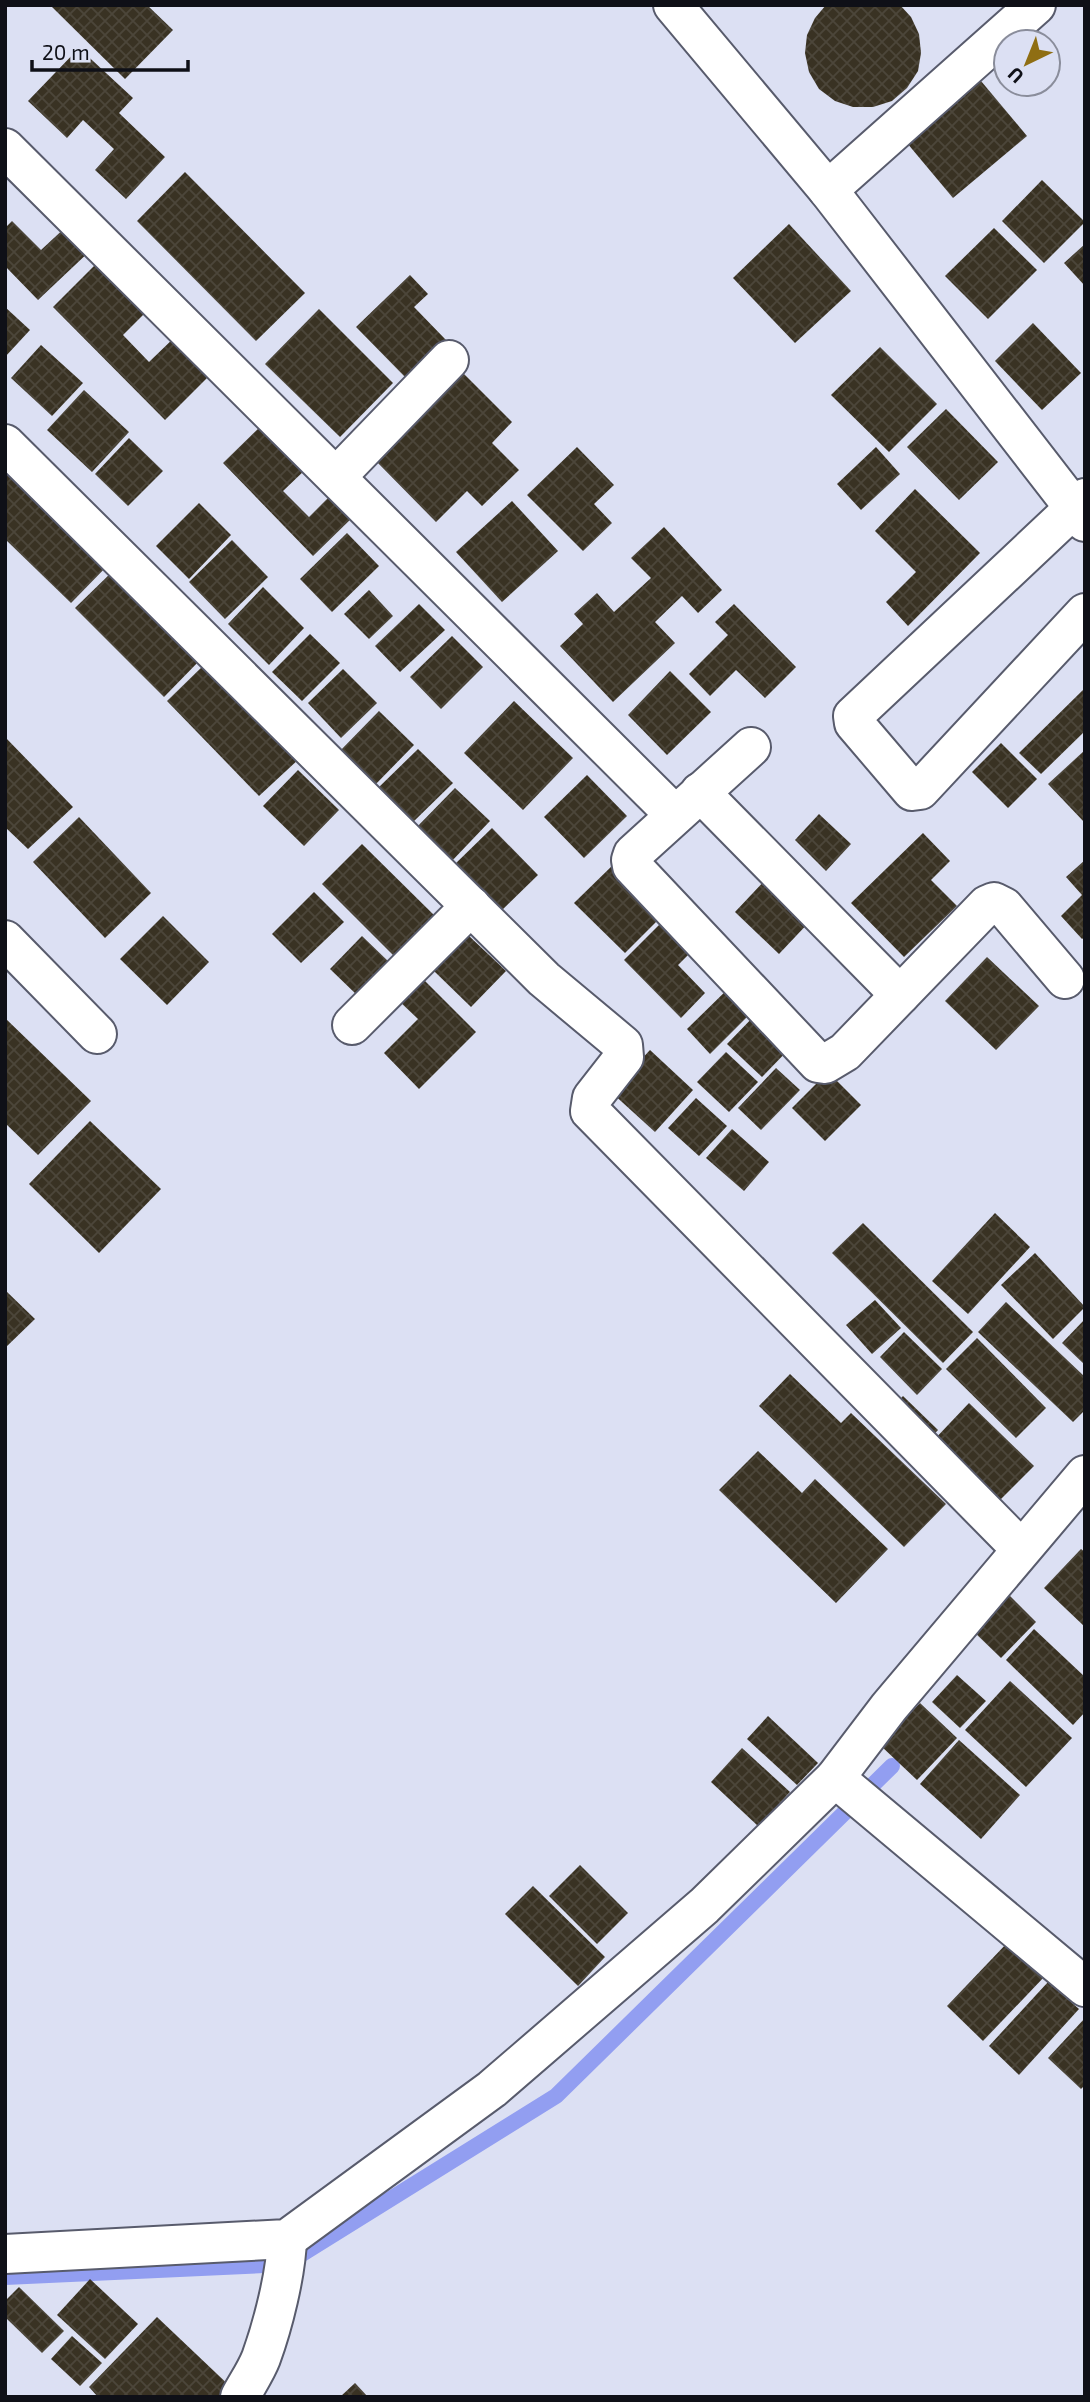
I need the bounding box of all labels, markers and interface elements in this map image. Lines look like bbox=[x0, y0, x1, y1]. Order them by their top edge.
scale bar bbox=[32, 28, 187, 72]
north arrow bbox=[992, 28, 1062, 98]
text: 20 m bbox=[42, 39, 90, 64]
text: U bbox=[1002, 63, 1028, 89]

